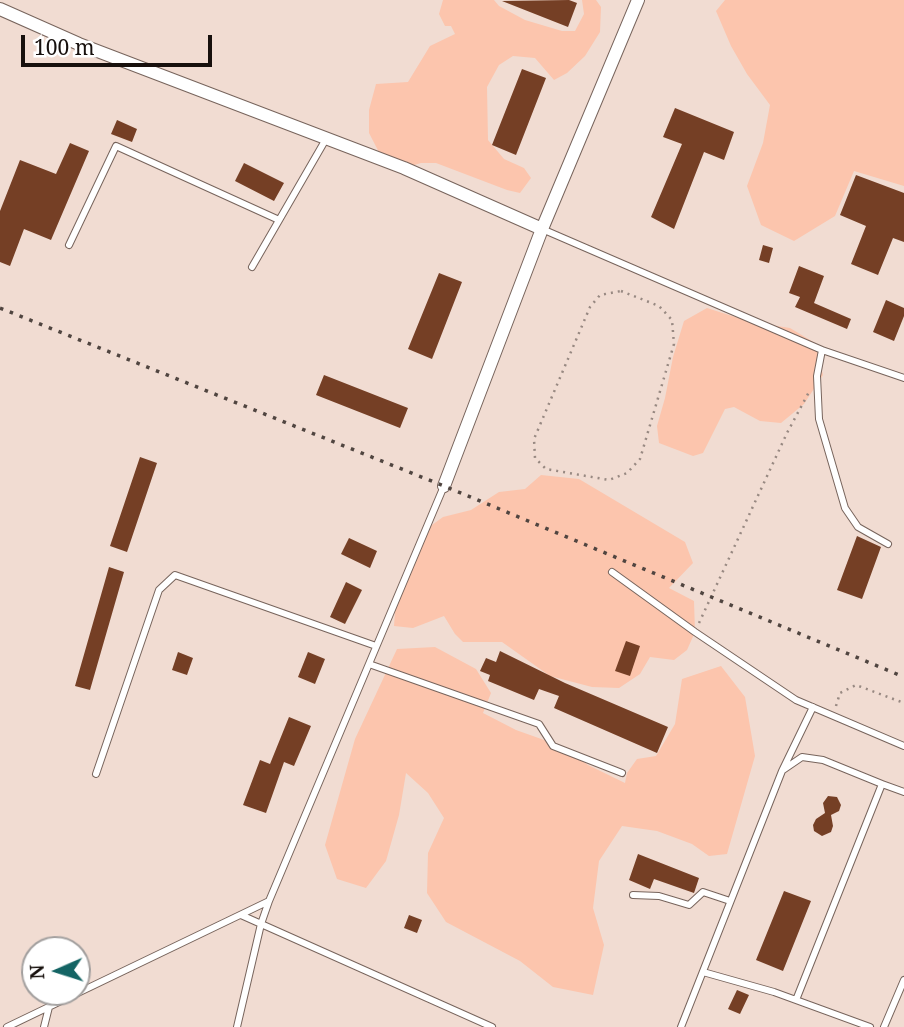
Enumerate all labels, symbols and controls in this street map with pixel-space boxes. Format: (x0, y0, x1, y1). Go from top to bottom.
scale bar (24, 21, 215, 65)
text: 100 m (34, 33, 95, 61)
north arrow (21, 936, 91, 1006)
text: N (24, 964, 50, 980)

